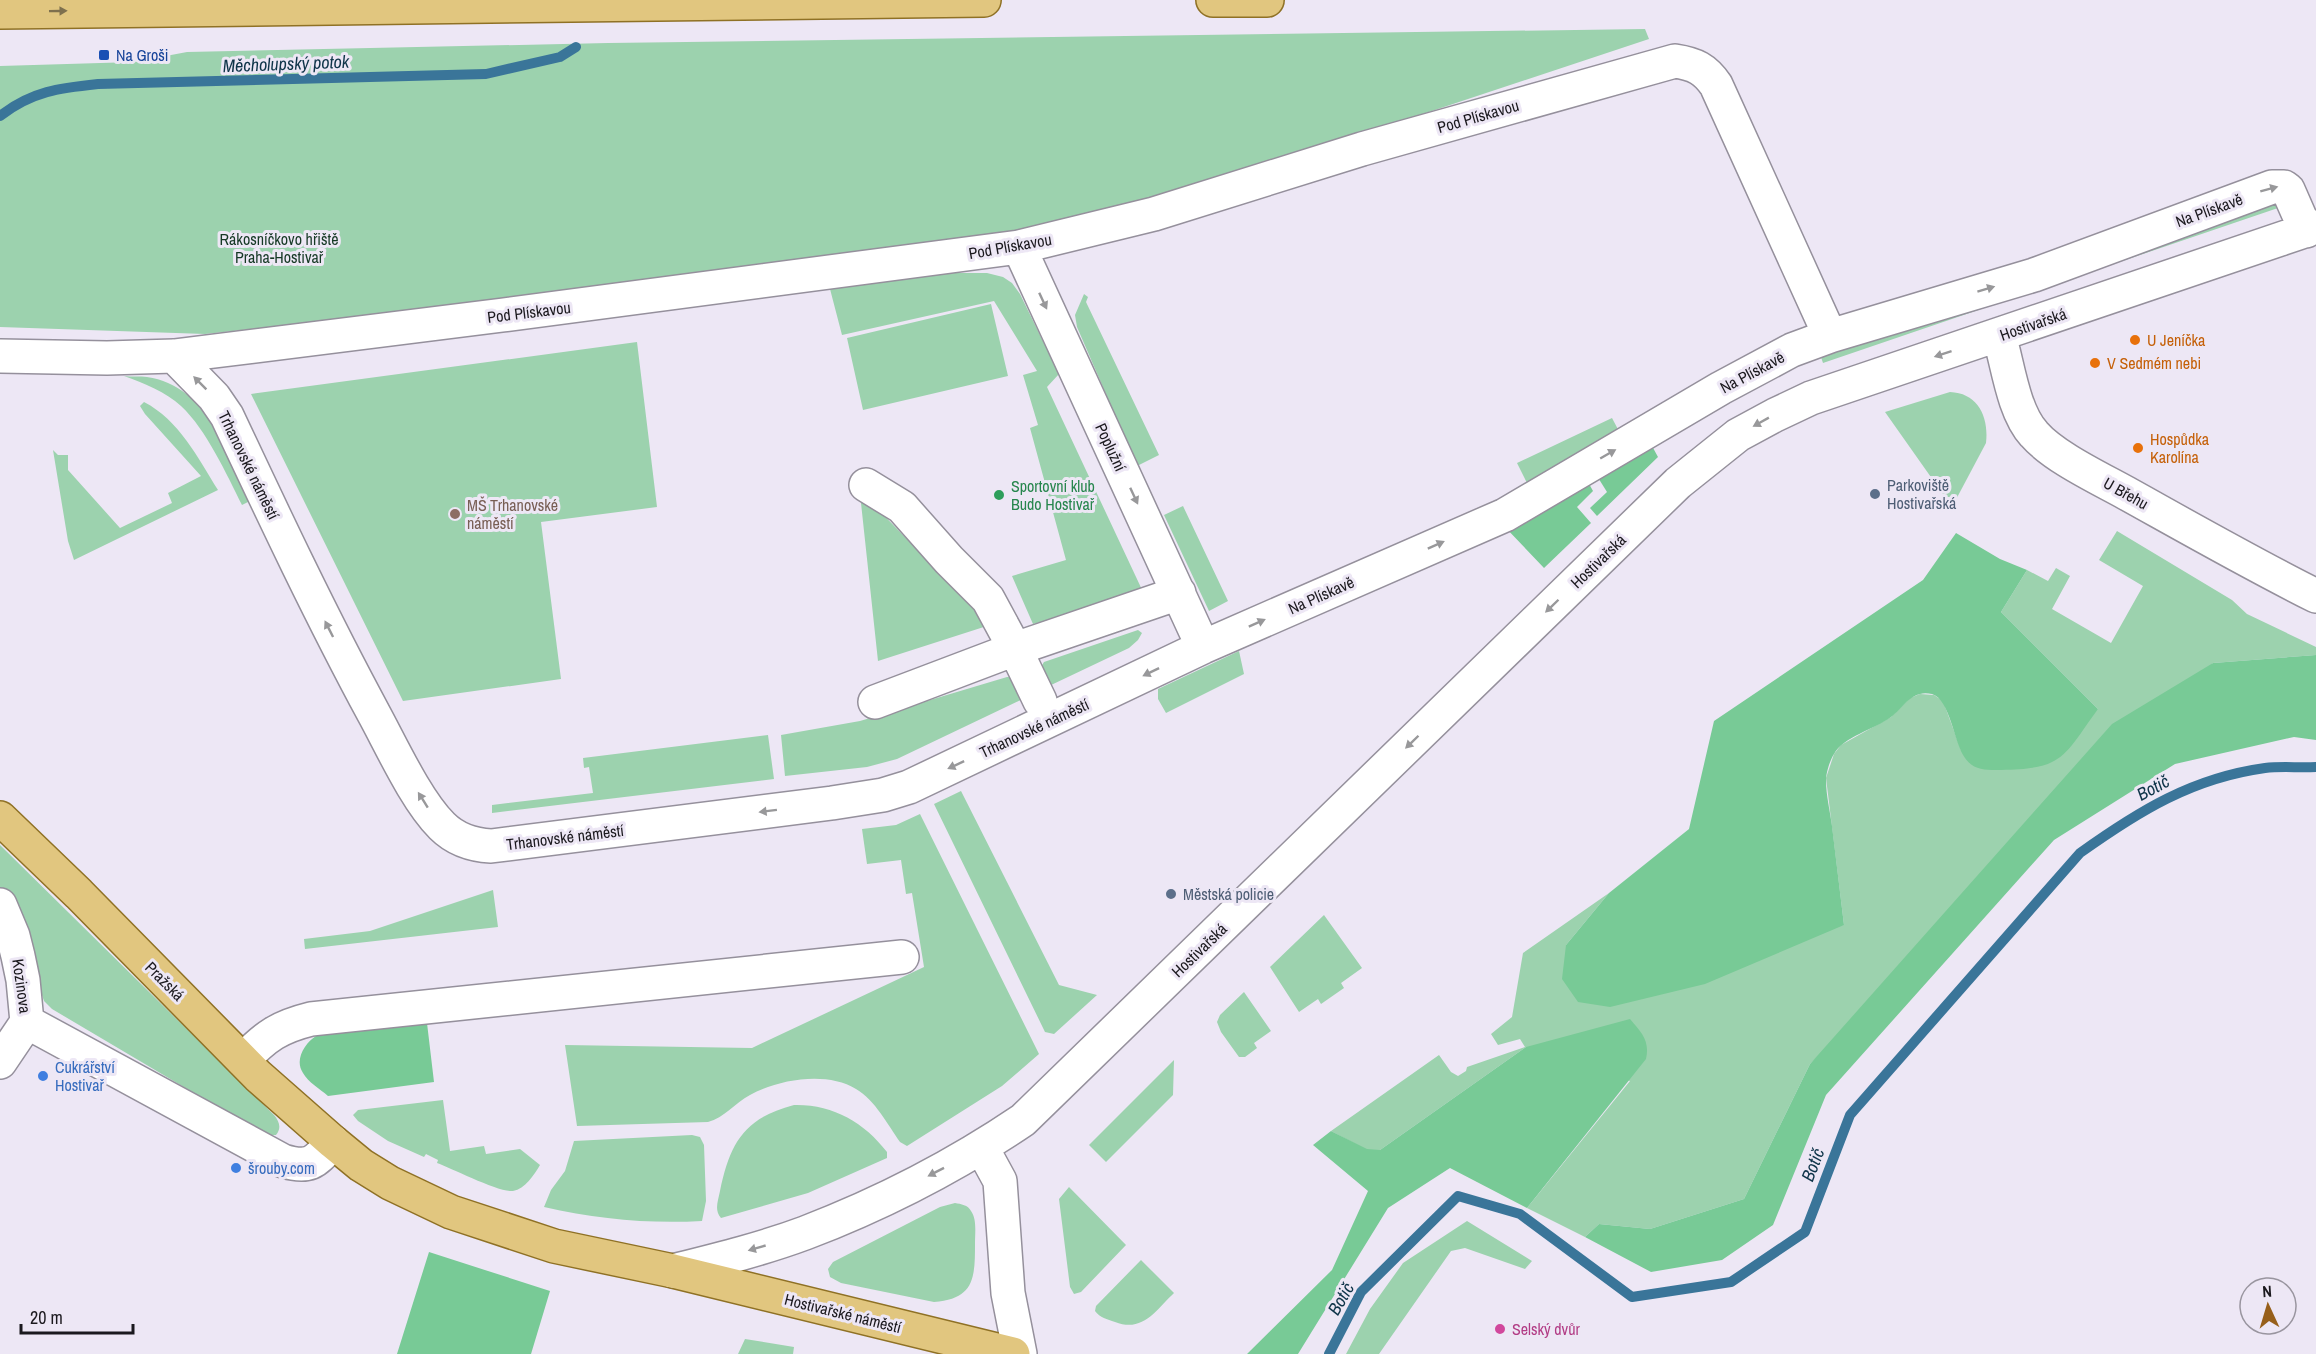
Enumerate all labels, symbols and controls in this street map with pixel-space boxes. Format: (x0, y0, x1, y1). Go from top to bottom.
one-way arrow (49, 6, 68, 16)
place label: Na Groši (116, 44, 169, 66)
marker: Na Groši (97, 48, 111, 62)
water label: Měcholupský potok (222, 49, 350, 78)
street label: Pod Plískavou (1435, 94, 1521, 138)
one-way arrow (2260, 184, 2278, 193)
street label: Na Plískavě (2172, 188, 2246, 232)
park label: Rákosníčkovo hřiště Praha-Hostivař (220, 228, 338, 268)
street label: Pod Plískavou (967, 228, 1053, 264)
one-way arrow (1977, 284, 1995, 293)
one-way arrow (1039, 292, 1048, 309)
street label: Pod Plískavou (486, 296, 572, 328)
street label: Hostivařská (1997, 302, 2070, 346)
place label: U Jeníčka (2147, 329, 2206, 351)
marker: U Jeníčka (2128, 333, 2142, 347)
street label: Na Plískavě (1716, 346, 1788, 398)
one-way arrow (1934, 349, 1952, 359)
place label: V Sedmém nebi (2107, 352, 2201, 374)
marker: V Sedmém nebi (2088, 356, 2102, 370)
one-way arrow (194, 376, 208, 390)
street label: Trhanovské náměstí (213, 407, 285, 523)
one-way arrow (1753, 417, 1769, 428)
street label: Poplužní (1090, 419, 1132, 475)
place label: Hospůdka Karolína (2150, 428, 2210, 468)
marker: Hospůdka Karolína (2131, 441, 2145, 455)
one-way arrow (1600, 449, 1617, 459)
street label: U Břehu (2100, 472, 2152, 514)
place label: Parkoviště Hostivařská (1887, 474, 1957, 514)
place label: Sportovní klub Budo Hostivař (1011, 475, 1095, 515)
marker: Parkoviště Hostivařská (1868, 487, 1882, 501)
marker: Sportovní klub Budo Hostivař (992, 488, 1006, 502)
one-way arrow (1130, 488, 1139, 505)
place label: MŠ Trhanovské náměstí (467, 494, 558, 534)
marker: MŠ Trhanovské náměstí (448, 507, 462, 521)
street label: Hostivařská (1565, 529, 1631, 593)
one-way arrow (1427, 540, 1445, 550)
street label: Na Plískavě (1285, 571, 1357, 619)
one-way arrow (1545, 599, 1560, 613)
one-way arrow (1248, 618, 1266, 628)
one-way arrow (324, 621, 333, 638)
one-way arrow (1142, 668, 1159, 677)
street label: Trhanovské náměstí (976, 693, 1093, 763)
one-way arrow (1405, 735, 1420, 749)
one-way arrow (947, 761, 964, 770)
water label: Botič (2132, 768, 2174, 806)
one-way arrow (417, 792, 428, 808)
one-way arrow (758, 806, 777, 816)
street label: Trhanovské náměstí (505, 819, 625, 855)
place label: Městská policie (1183, 883, 1274, 905)
marker: Městská policie (1164, 887, 1178, 901)
street label: Hostivařská (1166, 918, 1232, 982)
street label: Pražská (140, 956, 190, 1006)
street label: Kozinova (7, 957, 37, 1015)
place label: Cukrářství Hostivař (55, 1056, 115, 1096)
marker: Cukrářství Hostivař (36, 1069, 50, 1083)
water label: Botič (1795, 1144, 1830, 1185)
place label: šrouby.com (248, 1157, 315, 1179)
marker: šrouby.com (229, 1161, 243, 1175)
one-way arrow (928, 1167, 945, 1177)
one-way arrow (748, 1244, 766, 1253)
north arrow (2238, 1276, 2298, 1336)
water label: Botič (1321, 1277, 1360, 1320)
text: N (2261, 1280, 2272, 1302)
street label: Hostivařské náměstí (782, 1288, 904, 1338)
scale bar (21, 1297, 134, 1335)
text: 20 m (30, 1305, 63, 1330)
place label: Selský dvůr (1512, 1318, 1580, 1340)
marker: Selský dvůr (1493, 1322, 1507, 1336)

